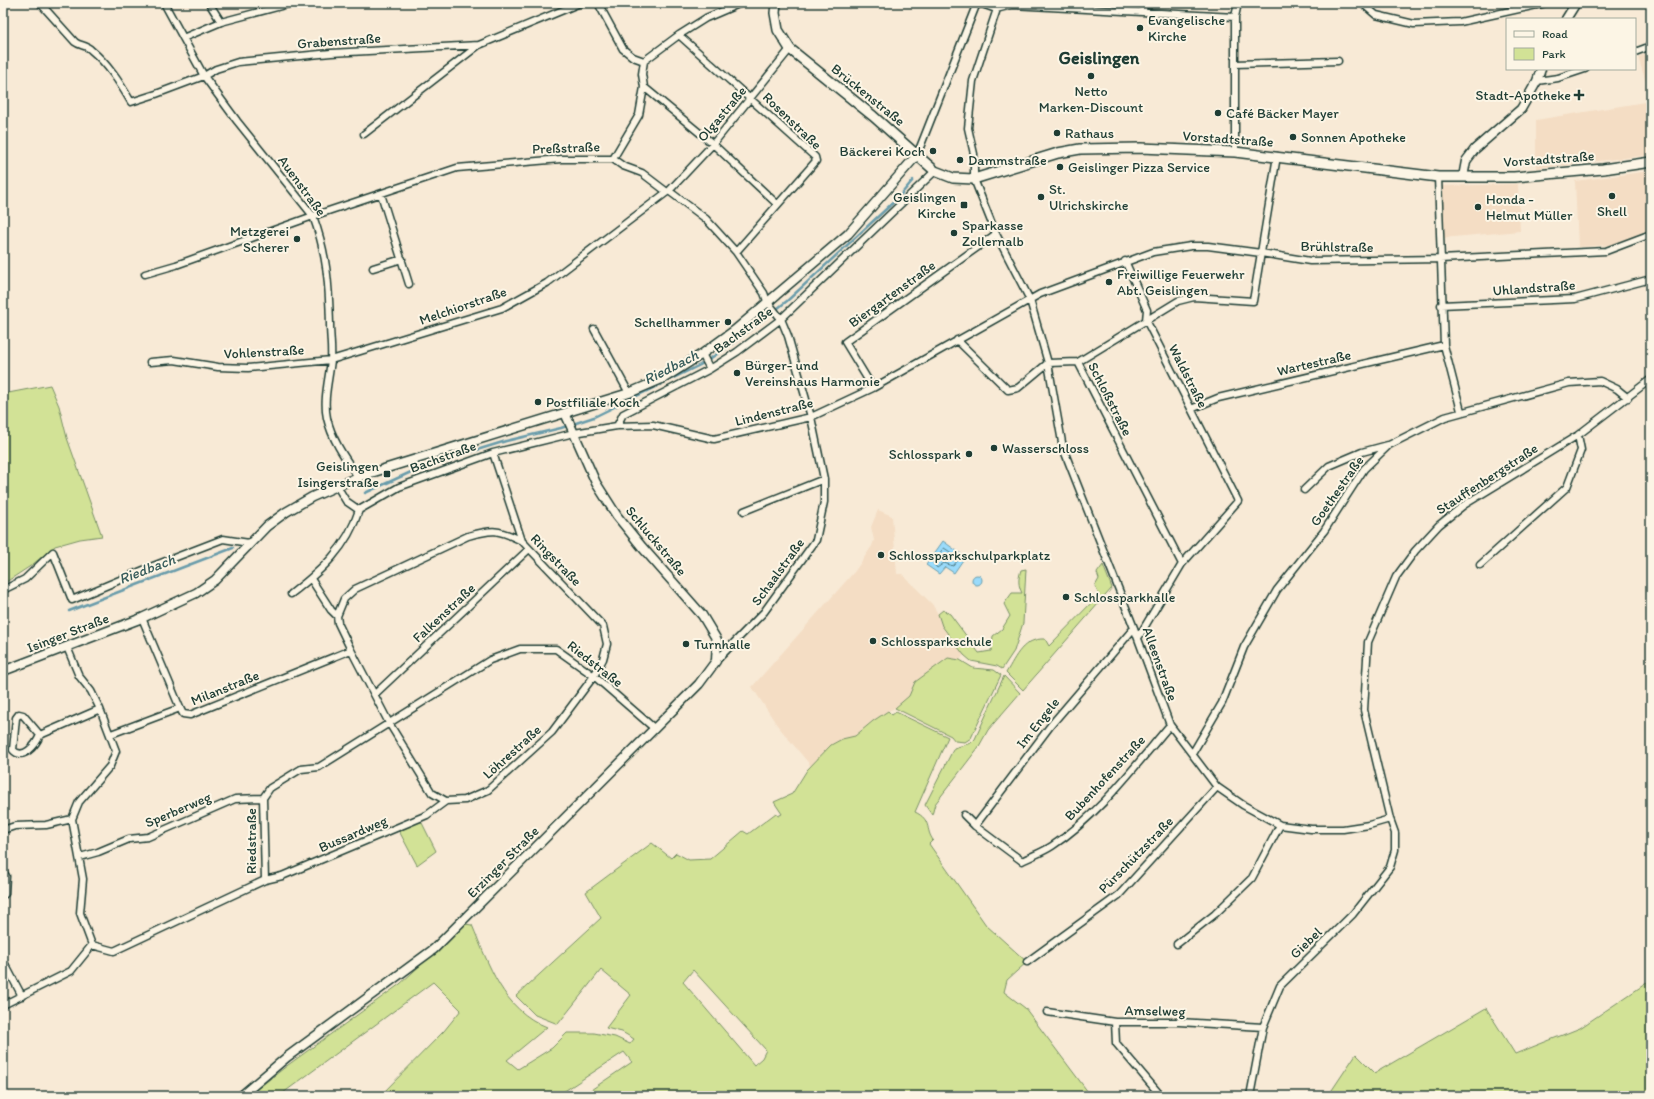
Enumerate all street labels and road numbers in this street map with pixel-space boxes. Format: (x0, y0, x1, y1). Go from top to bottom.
street label: Grabenstraße (297, 30, 382, 52)
street label: Brückenstraße (828, 60, 908, 130)
street label: Olgastraße (694, 82, 750, 145)
street label: Rosenstraße (759, 89, 825, 153)
street label: Vorstadtstraße (1182, 127, 1274, 151)
street label: Preßstraße (532, 138, 601, 158)
street label: Vorstadtstraße (1503, 147, 1595, 171)
street label: Auenstraße (274, 152, 330, 220)
street label: Brühlstraße (1300, 238, 1374, 256)
street label: Biergartenstraße (845, 257, 939, 331)
street label: Uhlandstraße (1492, 277, 1576, 299)
street label: Melchiorstraße (417, 283, 509, 329)
street label: Bachstraße (710, 303, 776, 357)
street label: Vohlenstraße (223, 341, 305, 363)
street label: Waldstraße (1165, 341, 1211, 411)
street label: Wartestraße (1275, 346, 1353, 380)
street label: Schloßstraße (1084, 359, 1136, 439)
street label: Lindenstraße (733, 394, 815, 430)
street label: Bachstraße (408, 437, 479, 477)
street label: Stauffenbergstraße (1433, 440, 1541, 518)
street label: Goethestraße (1307, 452, 1368, 529)
street label: Schluckstraße (622, 503, 690, 580)
street label: Ringstraße (527, 530, 585, 590)
street label: Schaalstraße (748, 535, 808, 609)
street label: Falkenstraße (409, 580, 479, 646)
street label: Isinger Straße (25, 610, 112, 656)
street label: Alleenstraße (1139, 625, 1181, 704)
street label: Riedstraße (564, 637, 626, 691)
street label: Milanstraße (188, 666, 262, 709)
street label: Im Engele (1013, 694, 1063, 752)
street label: Löhrestraße (479, 721, 545, 783)
street label: Bubenhofenstraße (1061, 731, 1149, 824)
street label: Sperberweg (142, 788, 214, 832)
street label: Riedstraße (243, 808, 260, 874)
street label: Bussardweg (316, 812, 391, 856)
street label: Pürschützstraße (1095, 813, 1177, 897)
street label: Erzinger Straße (464, 822, 543, 901)
street label: Giebel (1286, 924, 1326, 962)
street label: Amselweg (1124, 1002, 1186, 1020)

